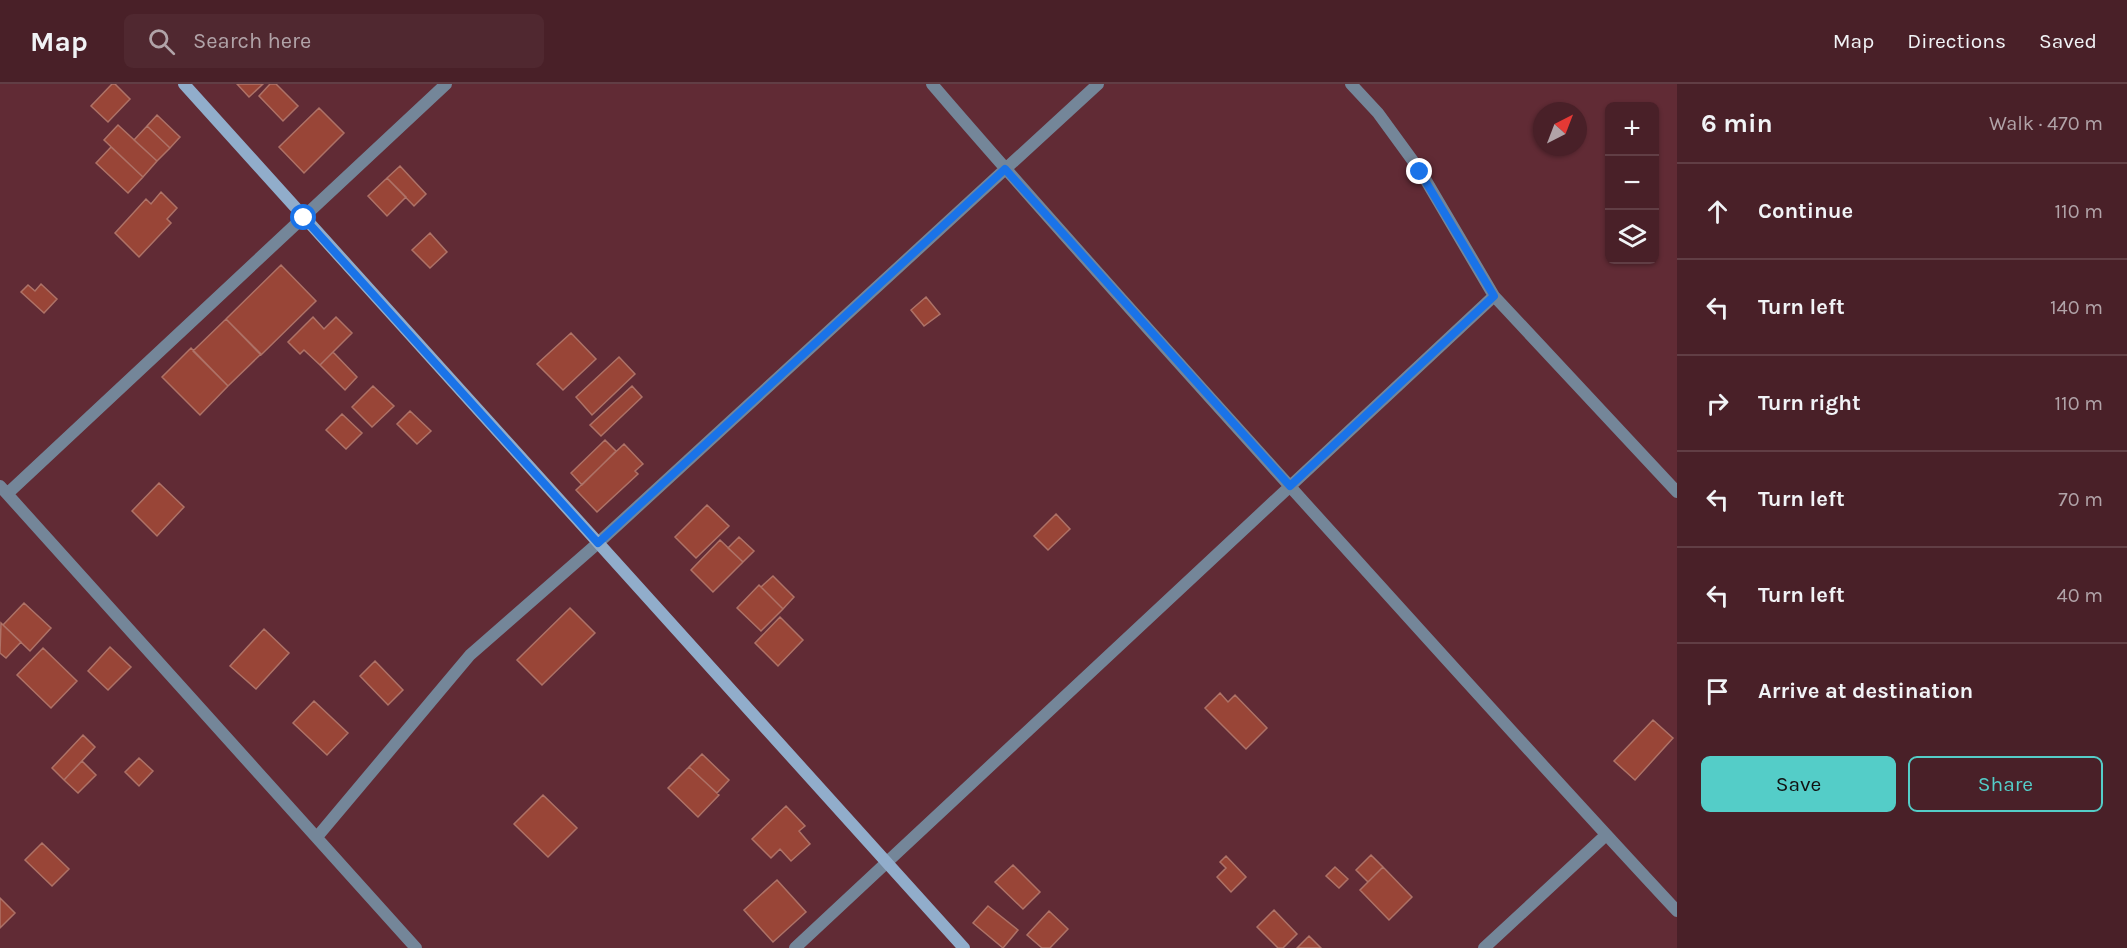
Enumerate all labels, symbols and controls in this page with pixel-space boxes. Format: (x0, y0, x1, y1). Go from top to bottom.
search box (124, 14, 544, 68)
text: Map (30, 25, 88, 58)
icon: search (145, 25, 178, 58)
text: Search here (193, 28, 311, 54)
text: Map (1833, 29, 1874, 53)
text: Directions (1907, 29, 2006, 53)
text: Saved (2039, 29, 2097, 53)
north arrow (1533, 102, 1587, 156)
map controls (1605, 102, 1659, 264)
button: + (1605, 102, 1659, 156)
text: 6 min (1701, 108, 1773, 139)
text: Walk · 470 m (1989, 112, 2103, 135)
button: − (1605, 156, 1659, 210)
route end (1406, 158, 1432, 184)
icon: ahead (1701, 195, 1734, 228)
text: Continue (1758, 198, 1853, 224)
text: 110 m (2054, 200, 2103, 223)
route start (290, 204, 316, 230)
button: layers (1605, 210, 1659, 264)
icon: left (1701, 291, 1734, 324)
text: Turn left (1758, 294, 1845, 320)
text: 140 m (2050, 296, 2103, 319)
icon: right (1701, 387, 1734, 420)
text: Turn right (1758, 390, 1861, 416)
text: 110 m (2054, 392, 2103, 415)
icon: left (1701, 483, 1734, 516)
text: Turn left (1758, 486, 1845, 512)
text: 70 m (2058, 488, 2103, 511)
icon: left (1701, 579, 1734, 612)
text: Turn left (1758, 582, 1845, 608)
text: 40 m (2057, 584, 2103, 607)
icon: arrive (1701, 675, 1734, 708)
text: Arrive at destination (1758, 678, 1973, 704)
button: Save (1701, 756, 1896, 812)
button: Share (1908, 756, 2103, 812)

